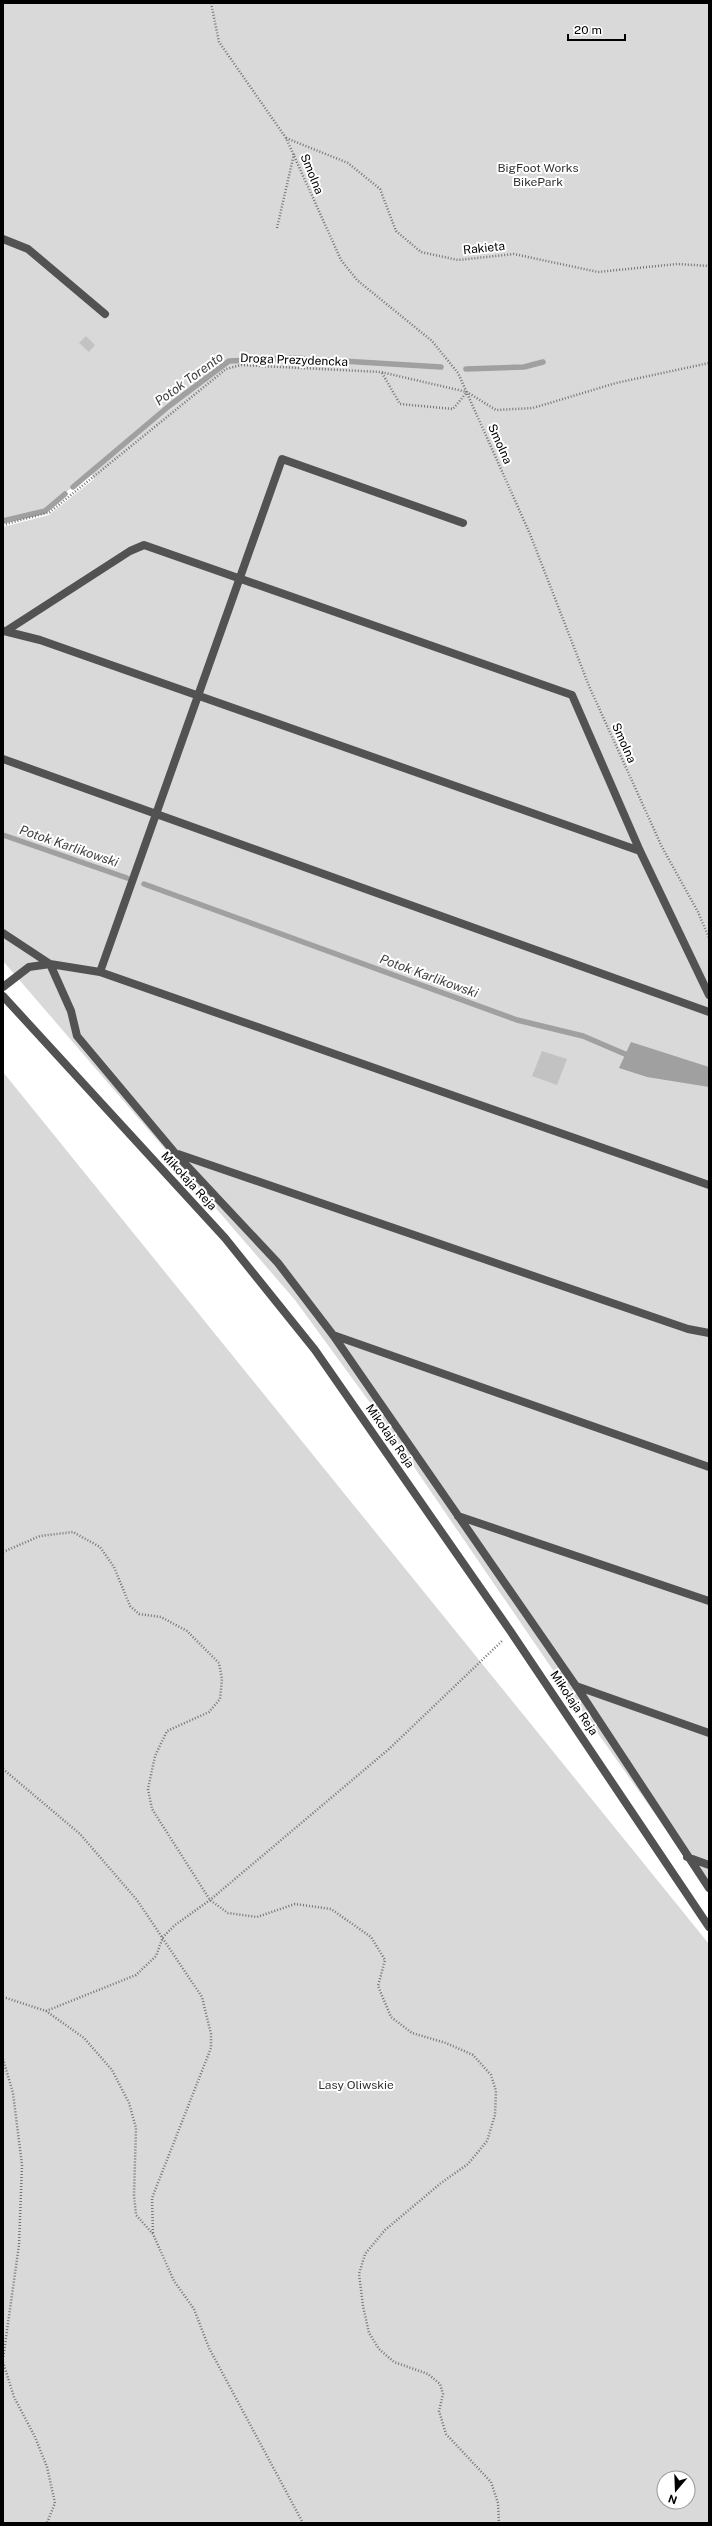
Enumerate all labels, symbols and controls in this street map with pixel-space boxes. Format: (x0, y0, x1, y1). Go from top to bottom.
scale bar (568, 16, 625, 42)
text: 20 m (574, 23, 602, 37)
street label: Smolna (298, 152, 326, 196)
park label: BigFoot Works BikePark (497, 161, 579, 189)
street label: Rakieta (462, 239, 506, 257)
water label: Potok Torento (152, 349, 226, 409)
street label: Droga Prezydencka (240, 351, 348, 369)
street label: Smolna (485, 422, 515, 466)
street label: Smolna (609, 721, 639, 765)
water label: Potok Karlikowski (18, 822, 121, 870)
water label: Potok Karlikowski (378, 951, 481, 1001)
street label: Mikołaja Reja (158, 1149, 220, 1213)
street label: Mikołaja Reja (363, 1401, 417, 1471)
street label: Mikołaja Reja (547, 1668, 601, 1738)
park label: Lasy Oliwskie (318, 2078, 394, 2092)
north arrow (656, 2470, 696, 2510)
text: N (667, 2492, 679, 2507)

